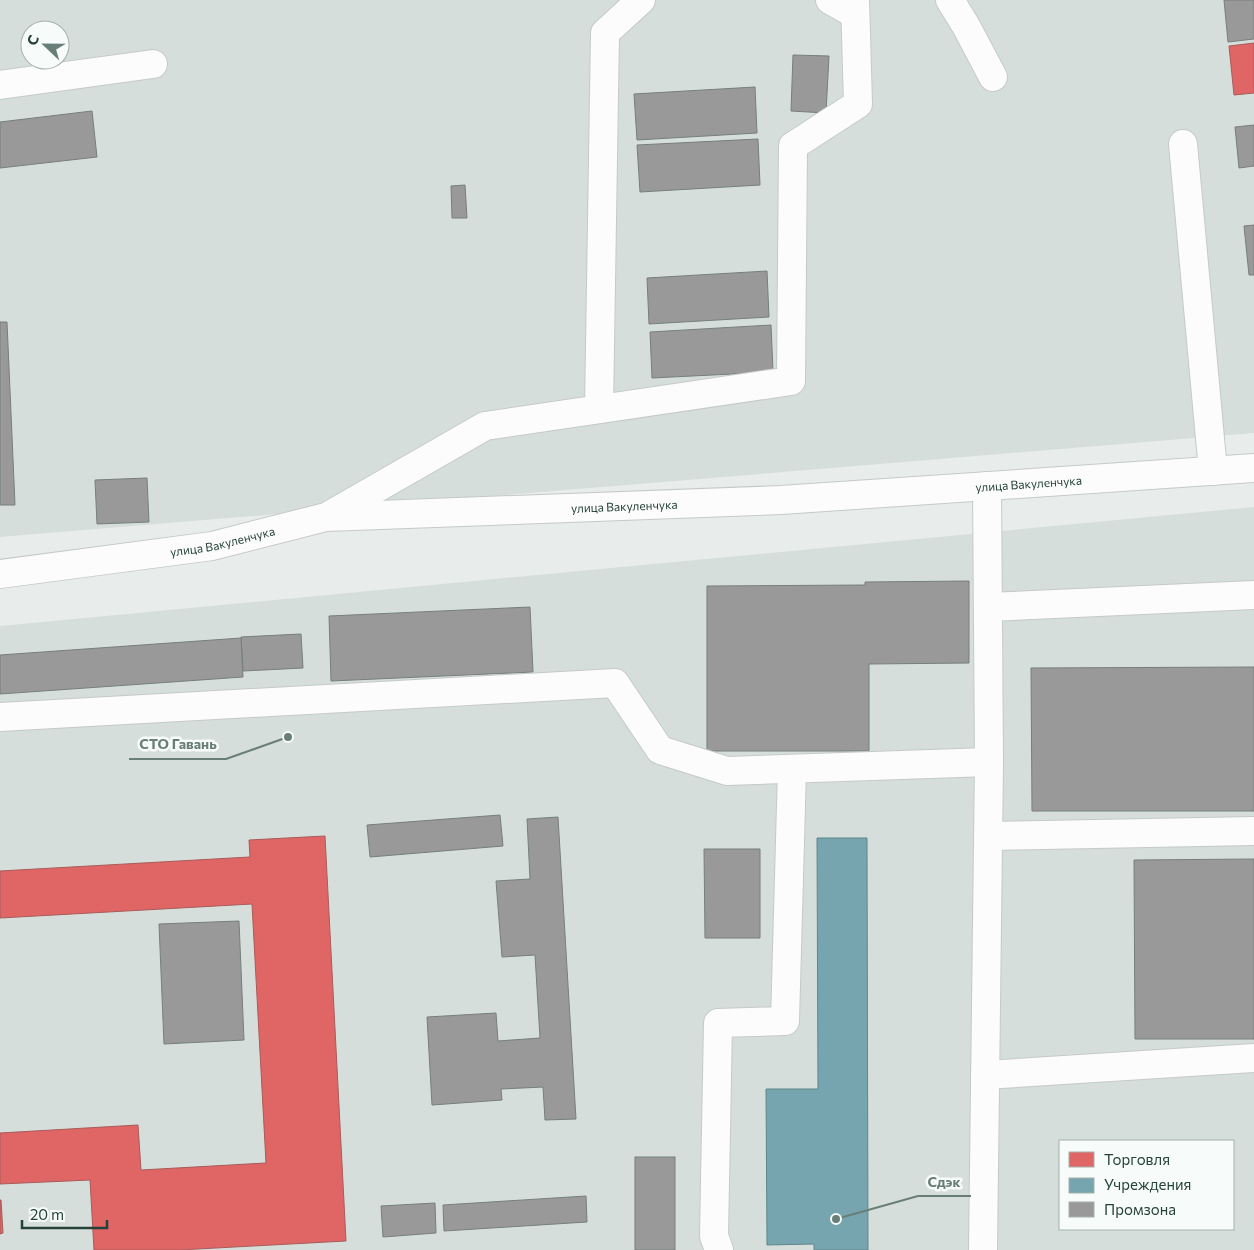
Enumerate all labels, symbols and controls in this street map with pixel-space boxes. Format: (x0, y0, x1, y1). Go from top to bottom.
north arrow (20, 20, 70, 70)
text: С (23, 32, 42, 48)
street label: улица Вакуленчука (975, 473, 1082, 494)
street label: улица Вакуленчука (571, 497, 678, 515)
street label: улица Вакуленчука (169, 523, 276, 558)
callout: СТО Гавань (129, 730, 226, 759)
text: СТО Гавань (139, 735, 217, 752)
legend (1059, 1140, 1234, 1230)
text: Торговля (1104, 1150, 1170, 1168)
callout: Сдэк (918, 1167, 971, 1196)
text: Сдэк (927, 1173, 961, 1190)
text: Учреждения (1104, 1175, 1191, 1193)
scale bar (22, 1198, 108, 1230)
text: Промзона (1104, 1200, 1176, 1218)
text: 20 m (30, 1205, 64, 1223)

